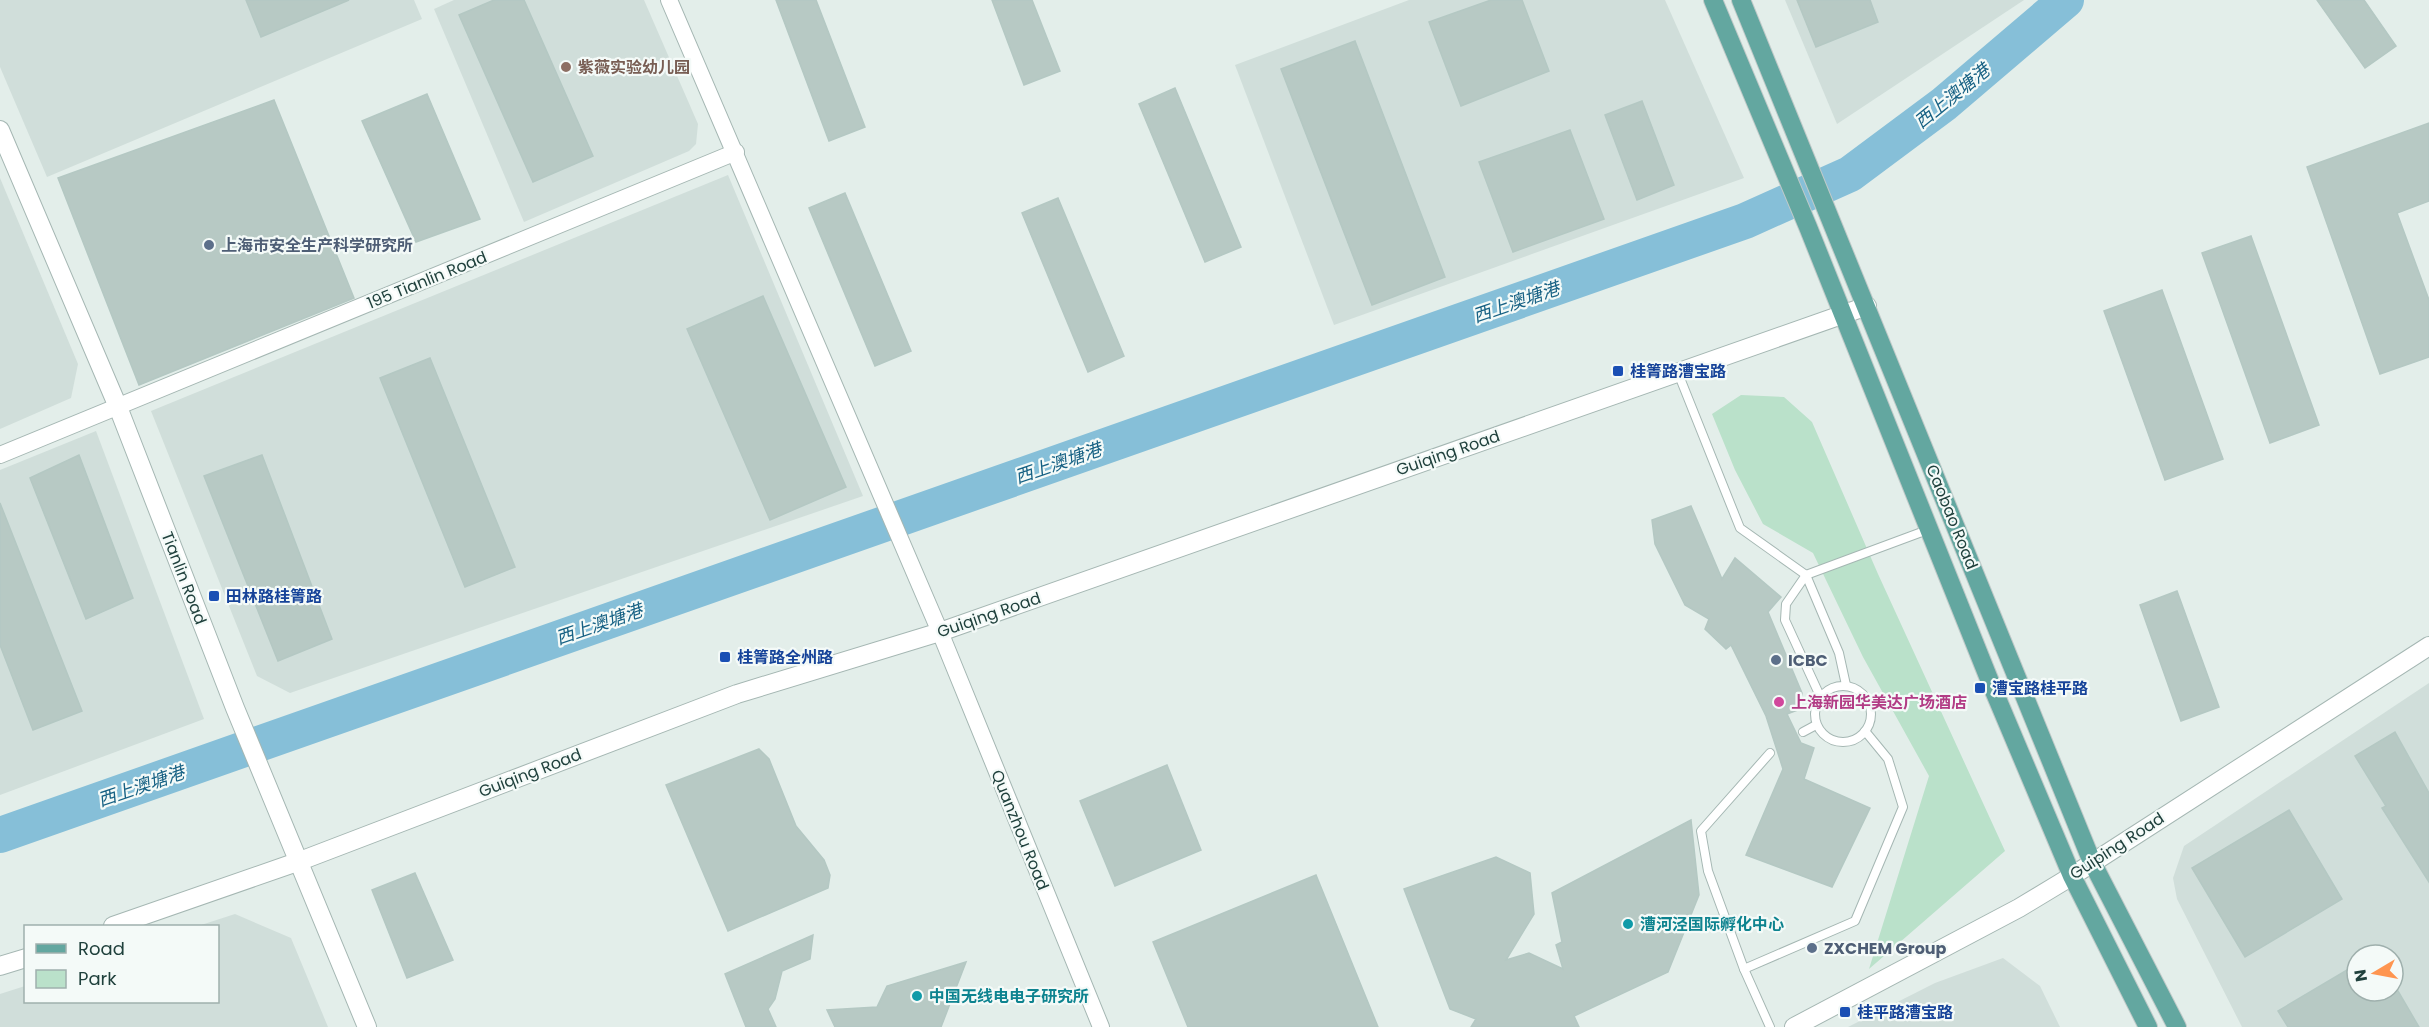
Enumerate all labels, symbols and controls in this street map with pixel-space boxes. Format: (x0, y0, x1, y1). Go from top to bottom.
place label: 紫薇实验幼儿园 (578, 56, 690, 79)
water label: 西上澳塘港 (1909, 56, 1997, 134)
marker: 紫薇实验幼儿园 (559, 60, 573, 74)
place label: 上海市安全生产科学研究所 (221, 234, 413, 257)
marker: 上海市安全生产科学研究所 (202, 238, 216, 252)
street label: 195 Tianlin Road (364, 246, 490, 314)
water label: 西上澳塘港 (1469, 275, 1565, 328)
place label: 桂箐路漕宝路 (1630, 360, 1726, 383)
marker: 桂箐路漕宝路 (1611, 364, 1625, 378)
street label: Guiqing Road (1393, 424, 1503, 482)
water label: 西上澳塘港 (1011, 436, 1107, 489)
street label: Caobao Road (1921, 461, 1983, 573)
street label: Tianlin Road (156, 528, 212, 628)
place label: 田林路桂箐路 (226, 585, 322, 608)
street label: Guiqing Road (934, 586, 1044, 644)
marker: 田林路桂箐路 (207, 589, 221, 603)
water label: 西上澳塘港 (552, 597, 648, 650)
place label: 桂箐路全州路 (737, 646, 833, 669)
place label: ICBC (1788, 649, 1828, 672)
marker: 桂箐路全州路 (718, 650, 732, 664)
marker: ICBC (1769, 653, 1783, 667)
place label: 漕宝路桂平路 (1992, 677, 2088, 700)
marker: 漕宝路桂平路 (1973, 681, 1987, 695)
place label: 上海新园华美达广场酒店 (1791, 691, 1967, 714)
marker: 上海新园华美达广场酒店 (1772, 695, 1786, 709)
street label: Guiqing Road (475, 743, 585, 803)
water label: 西上澳塘港 (94, 759, 190, 812)
street label: Quanzhou Road (985, 766, 1055, 894)
street label: Guiping Road (2065, 807, 2169, 885)
place label: 漕河泾国际孵化中心 (1640, 913, 1784, 936)
marker: 漕河泾国际孵化中心 (1621, 917, 1635, 931)
legend (24, 925, 219, 1003)
text: Road (78, 936, 125, 961)
place label: ZXCHEM Group (1824, 937, 1947, 960)
marker: ZXCHEM Group (1805, 941, 1819, 955)
north arrow (2345, 943, 2405, 1003)
text: Park (78, 966, 117, 991)
text: N (2348, 968, 2373, 983)
place label: 中国无线电电子研究所 (929, 985, 1089, 1008)
marker: 中国无线电电子研究所 (910, 989, 924, 1003)
place label: 桂平路漕宝路 (1857, 1001, 1953, 1024)
marker: 桂平路漕宝路 (1838, 1005, 1852, 1019)

